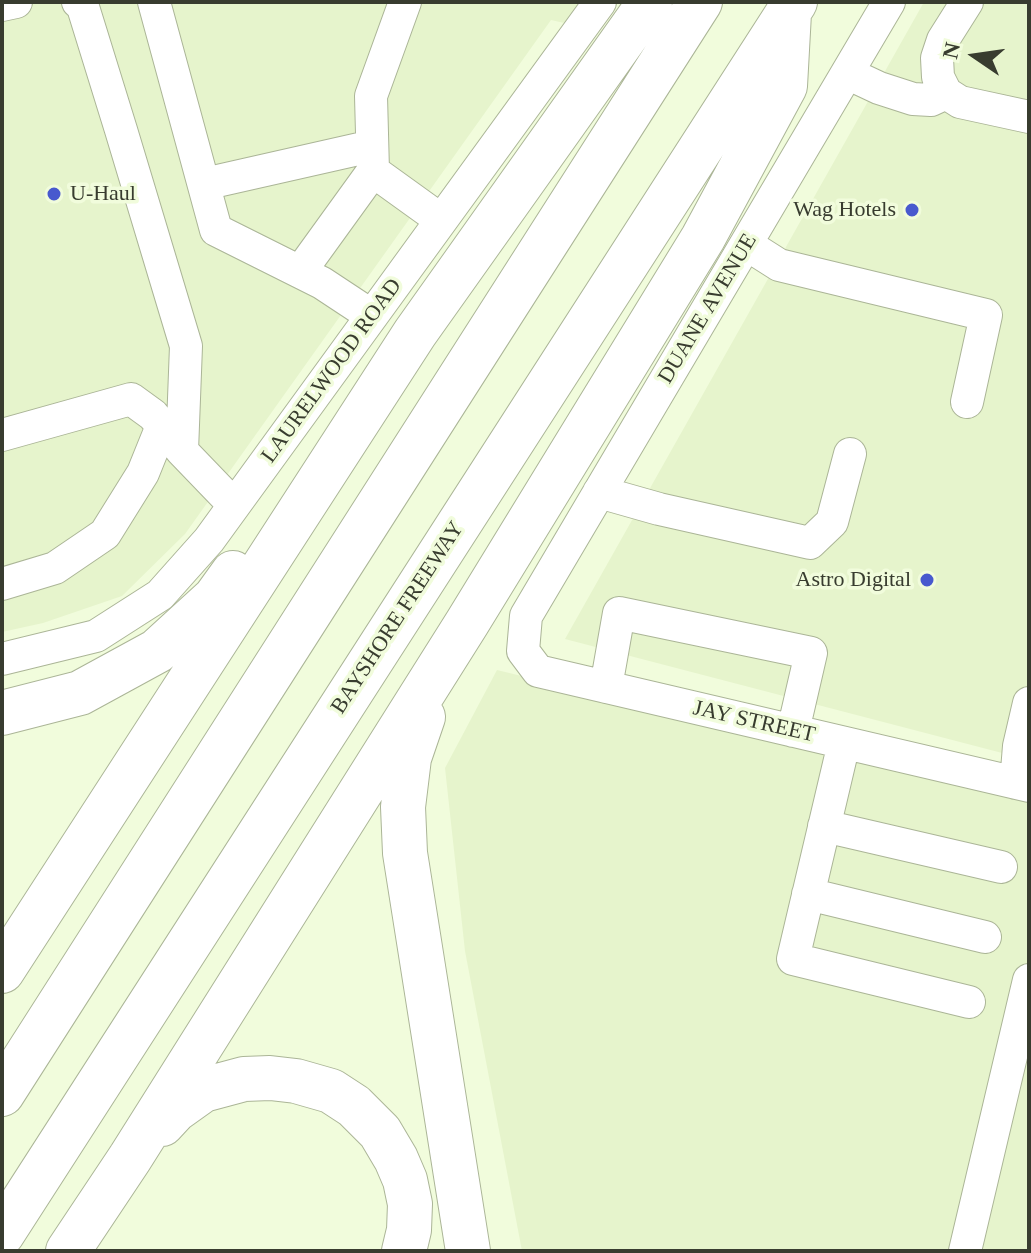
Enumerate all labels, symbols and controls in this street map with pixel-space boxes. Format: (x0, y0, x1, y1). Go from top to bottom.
north arrow (935, 16, 1015, 96)
text: N (937, 40, 965, 61)
place label: U-Haul (70, 181, 136, 207)
marker: U-Haul (45, 185, 63, 203)
place label: Wag Hotels (793, 197, 896, 223)
marker: Wag Hotels (903, 201, 921, 219)
street label: DUANE AVENUE (653, 229, 763, 389)
street label: LAURELWOOD ROAD (256, 274, 408, 468)
street label: BAYSHORE FREEWAY (326, 517, 470, 719)
place label: Astro Digital (796, 567, 911, 593)
marker: Astro Digital (918, 571, 936, 589)
street label: JAY STREET (690, 695, 818, 749)

